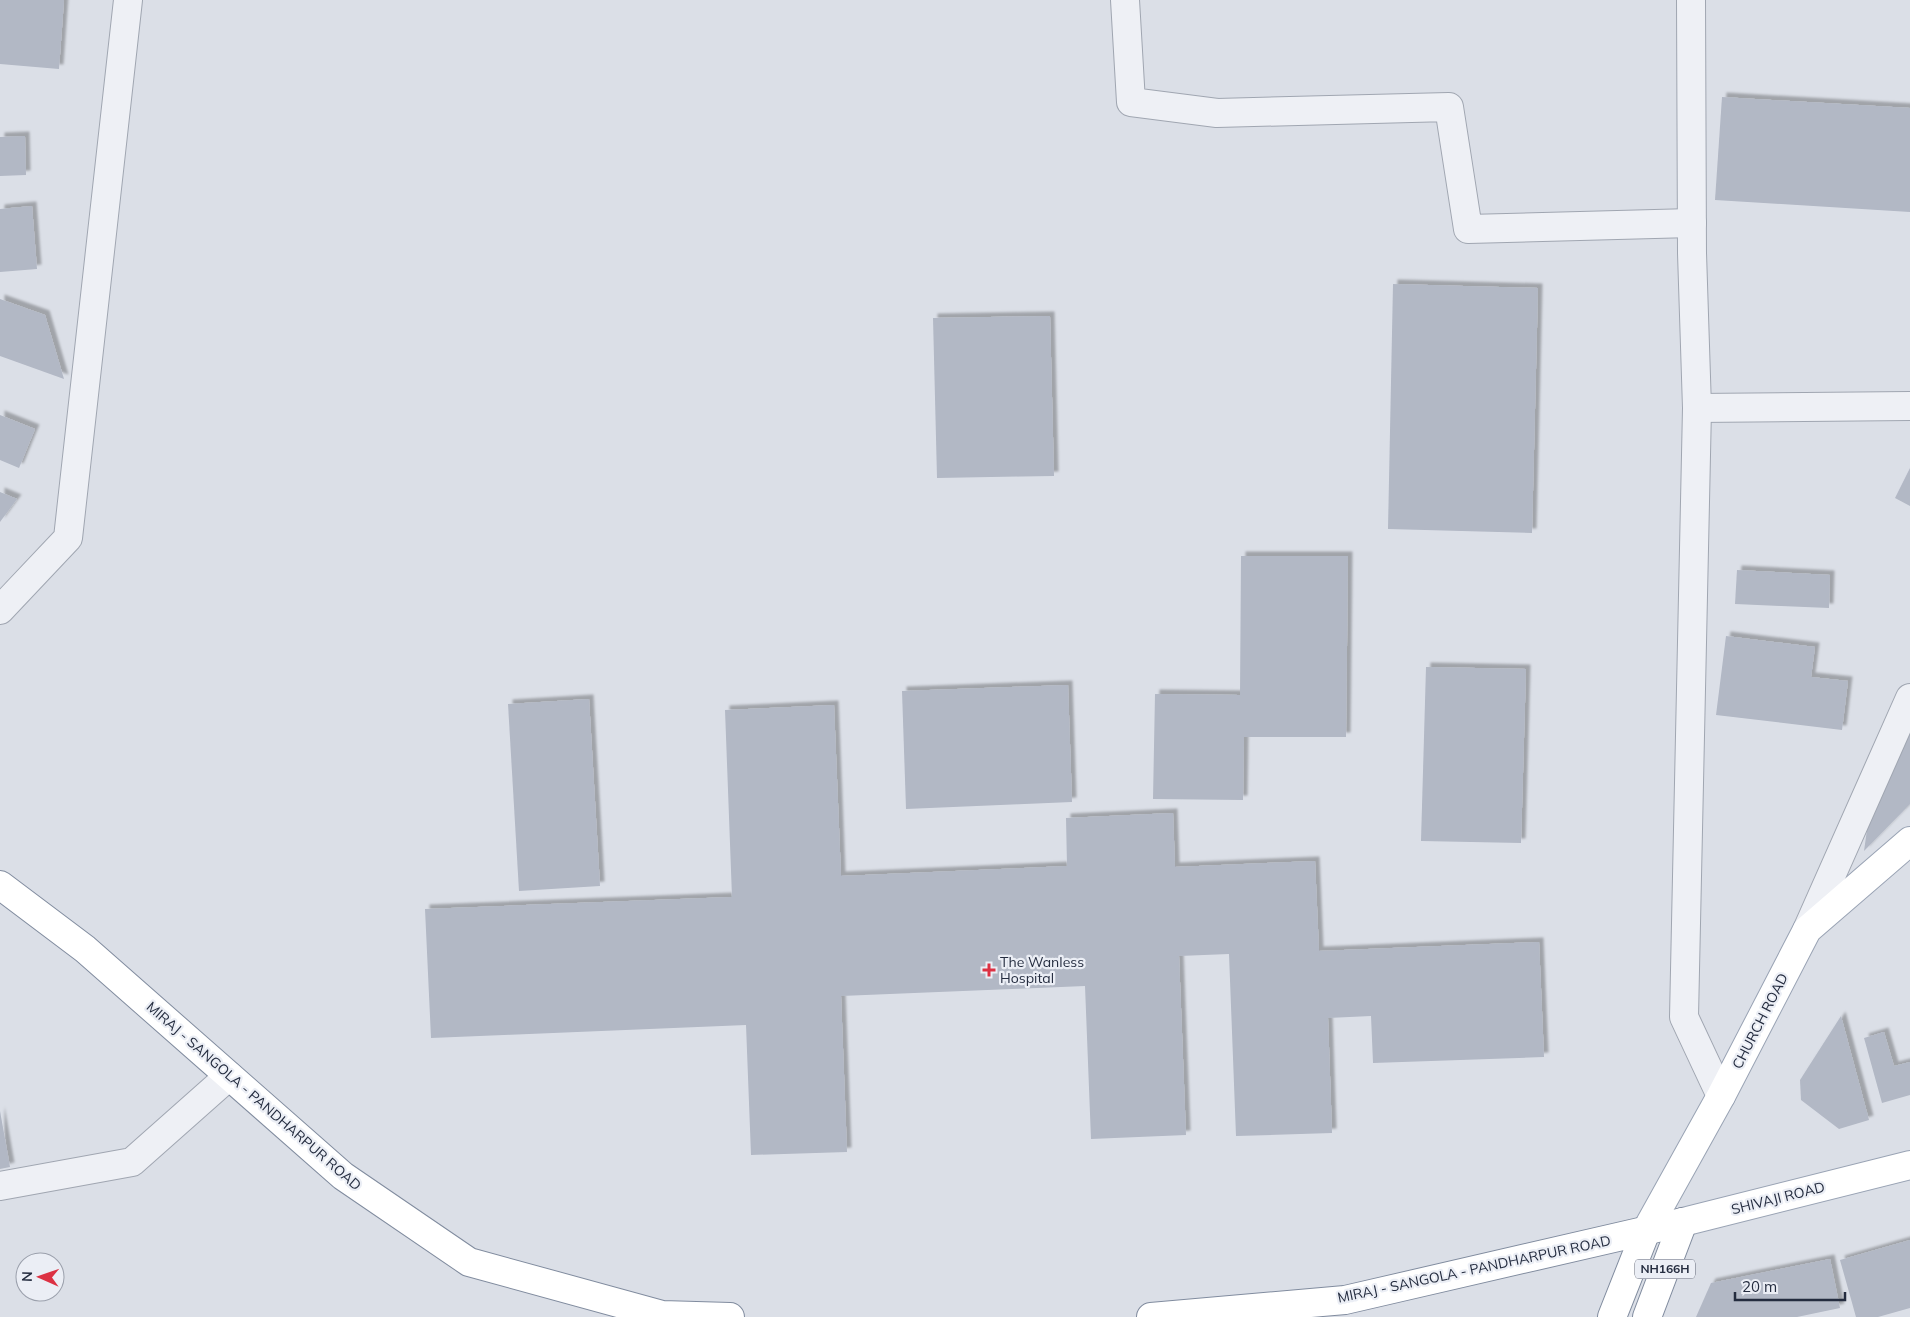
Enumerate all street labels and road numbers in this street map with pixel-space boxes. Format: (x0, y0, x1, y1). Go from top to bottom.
street label: CHURCH ROAD (1728, 970, 1792, 1072)
street label: MIRAJ - SANGOLA - PANDHARPUR ROAD (143, 998, 365, 1194)
street label: SHIVAJI ROAD (1729, 1178, 1827, 1218)
street label: MIRAJ - SANGOLA - PANDHARPUR ROAD (1336, 1231, 1612, 1307)
road number: NH166H (1635, 1260, 1695, 1278)

